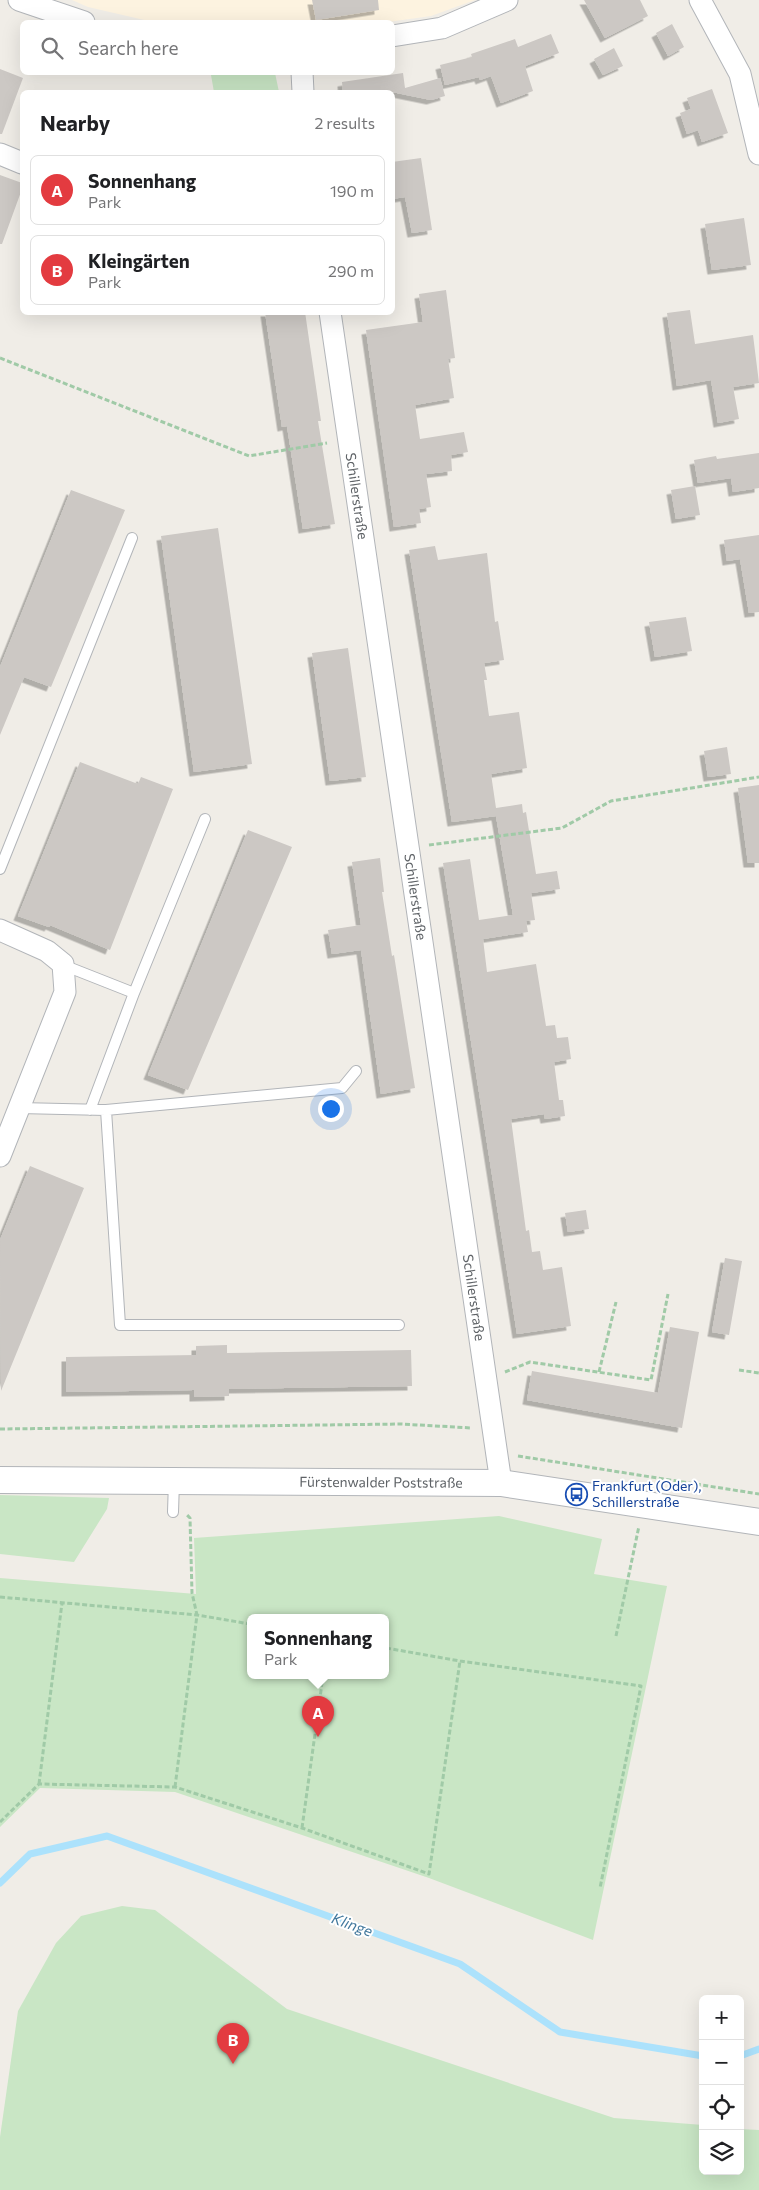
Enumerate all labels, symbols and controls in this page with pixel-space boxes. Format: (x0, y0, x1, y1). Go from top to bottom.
search box (20, 20, 395, 75)
icon: search (38, 34, 66, 62)
text: Search here (78, 36, 178, 59)
text: Nearby (40, 110, 110, 135)
text: 2 results (314, 113, 375, 132)
text: Sonnenhang (88, 169, 196, 192)
text: A (51, 181, 63, 200)
text: 190 m (330, 181, 374, 200)
text: Park (88, 192, 121, 211)
text: Kleingärten (88, 249, 190, 272)
text: B (52, 261, 62, 280)
text: 290 m (328, 261, 374, 280)
text: Park (88, 272, 121, 291)
street label: Schillerstraße (343, 451, 372, 540)
street label: Schillerstraße (401, 852, 431, 941)
your location (318, 1096, 344, 1122)
street label: Schillerstraße (460, 1253, 489, 1342)
street label: Fürstenwalder Poststraße (299, 1473, 463, 1491)
place label: Frankfurt (Oder), Schillerstraße (592, 1477, 702, 1510)
bus stop icon: Frankfurt (Oder), Schillerstraße (564, 1482, 588, 1506)
popup (247, 1614, 389, 1679)
text: Sonnenhang (264, 1626, 372, 1649)
text: Park (264, 1649, 297, 1668)
pin: A (302, 1696, 334, 1737)
water label: Klinge (329, 1908, 375, 1940)
map controls (699, 1995, 744, 2175)
button: + (699, 1995, 744, 2040)
pin: B (217, 2023, 249, 2064)
button: − (699, 2040, 744, 2085)
button: locate (699, 2085, 744, 2130)
button: layers (699, 2130, 744, 2175)

